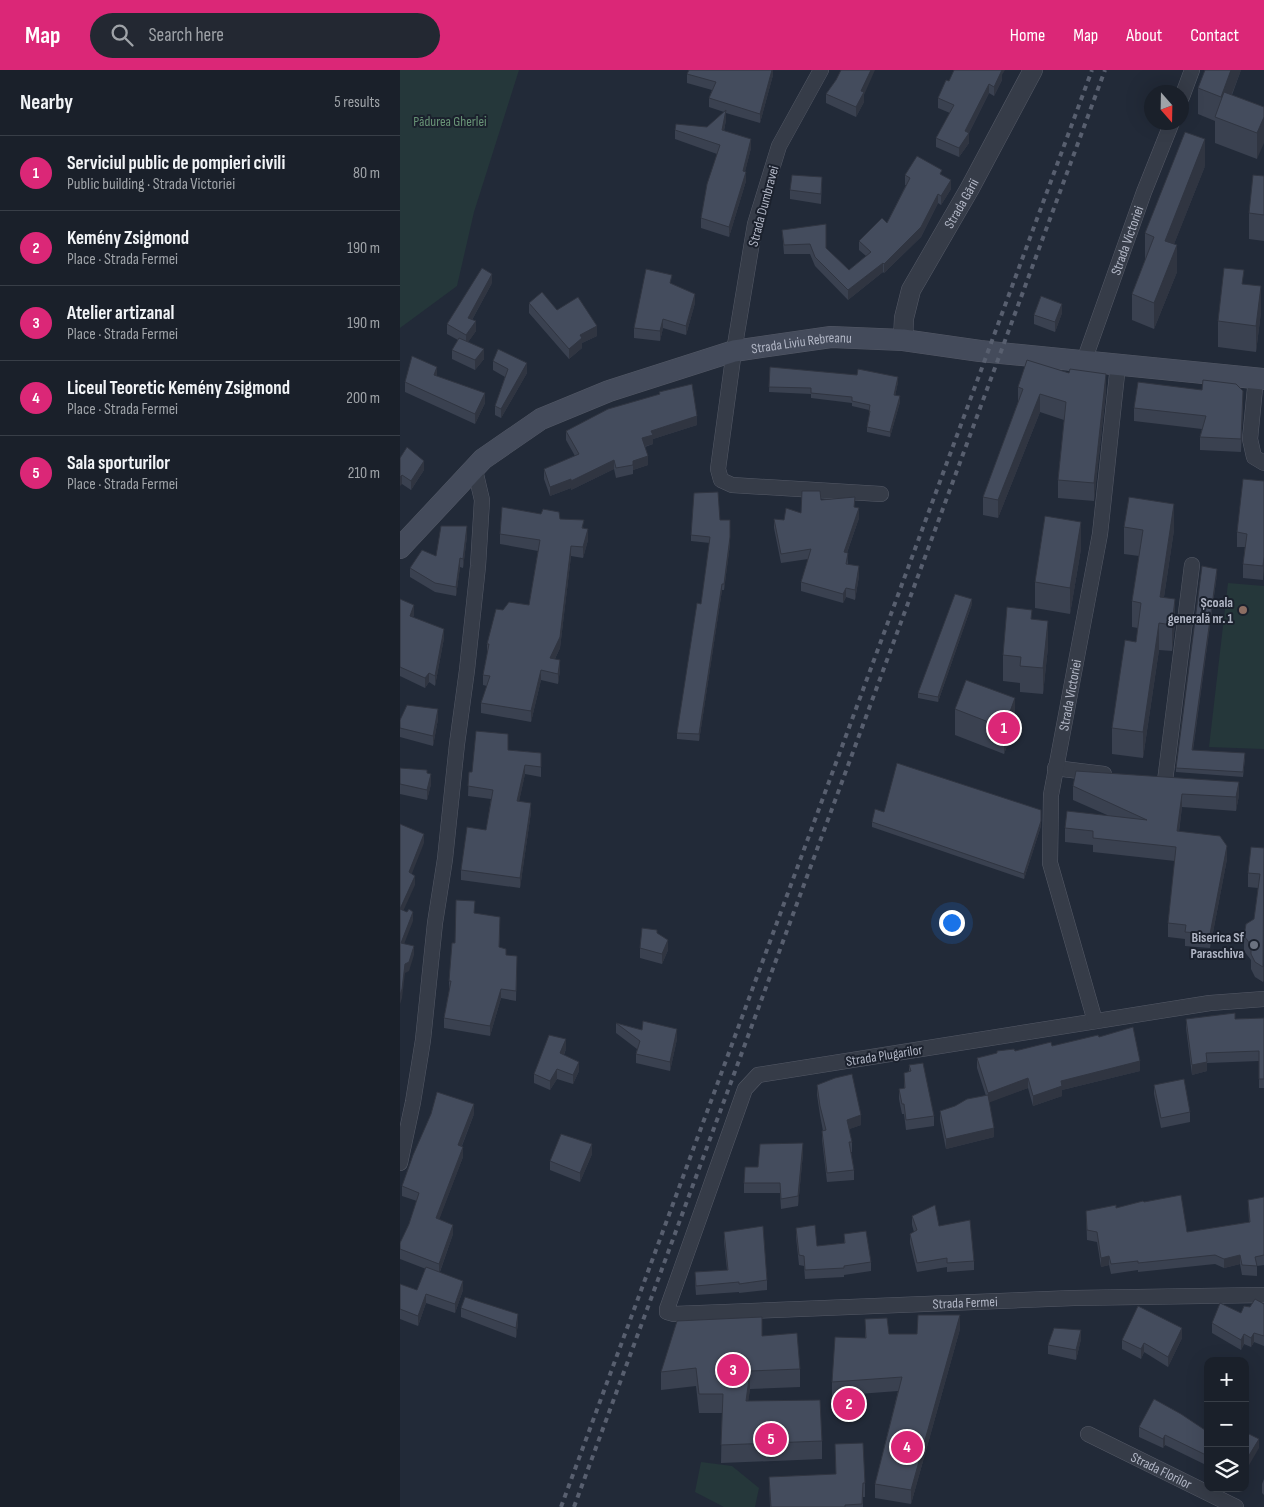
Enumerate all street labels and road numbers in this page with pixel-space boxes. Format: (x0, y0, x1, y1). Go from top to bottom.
street label: Strada Dumbravei (745, 164, 782, 248)
street label: Strada Gării (941, 176, 982, 231)
street label: Strada Victoriei (1107, 204, 1147, 277)
street label: Strada Liviu Rebreanu (750, 329, 852, 357)
street label: Strada Victoriei (1055, 658, 1085, 732)
street label: Strada Plugarilor (845, 1041, 923, 1070)
street label: Strada Fermei (932, 1293, 998, 1313)
street label: Strada Florilor (1128, 1449, 1195, 1493)

